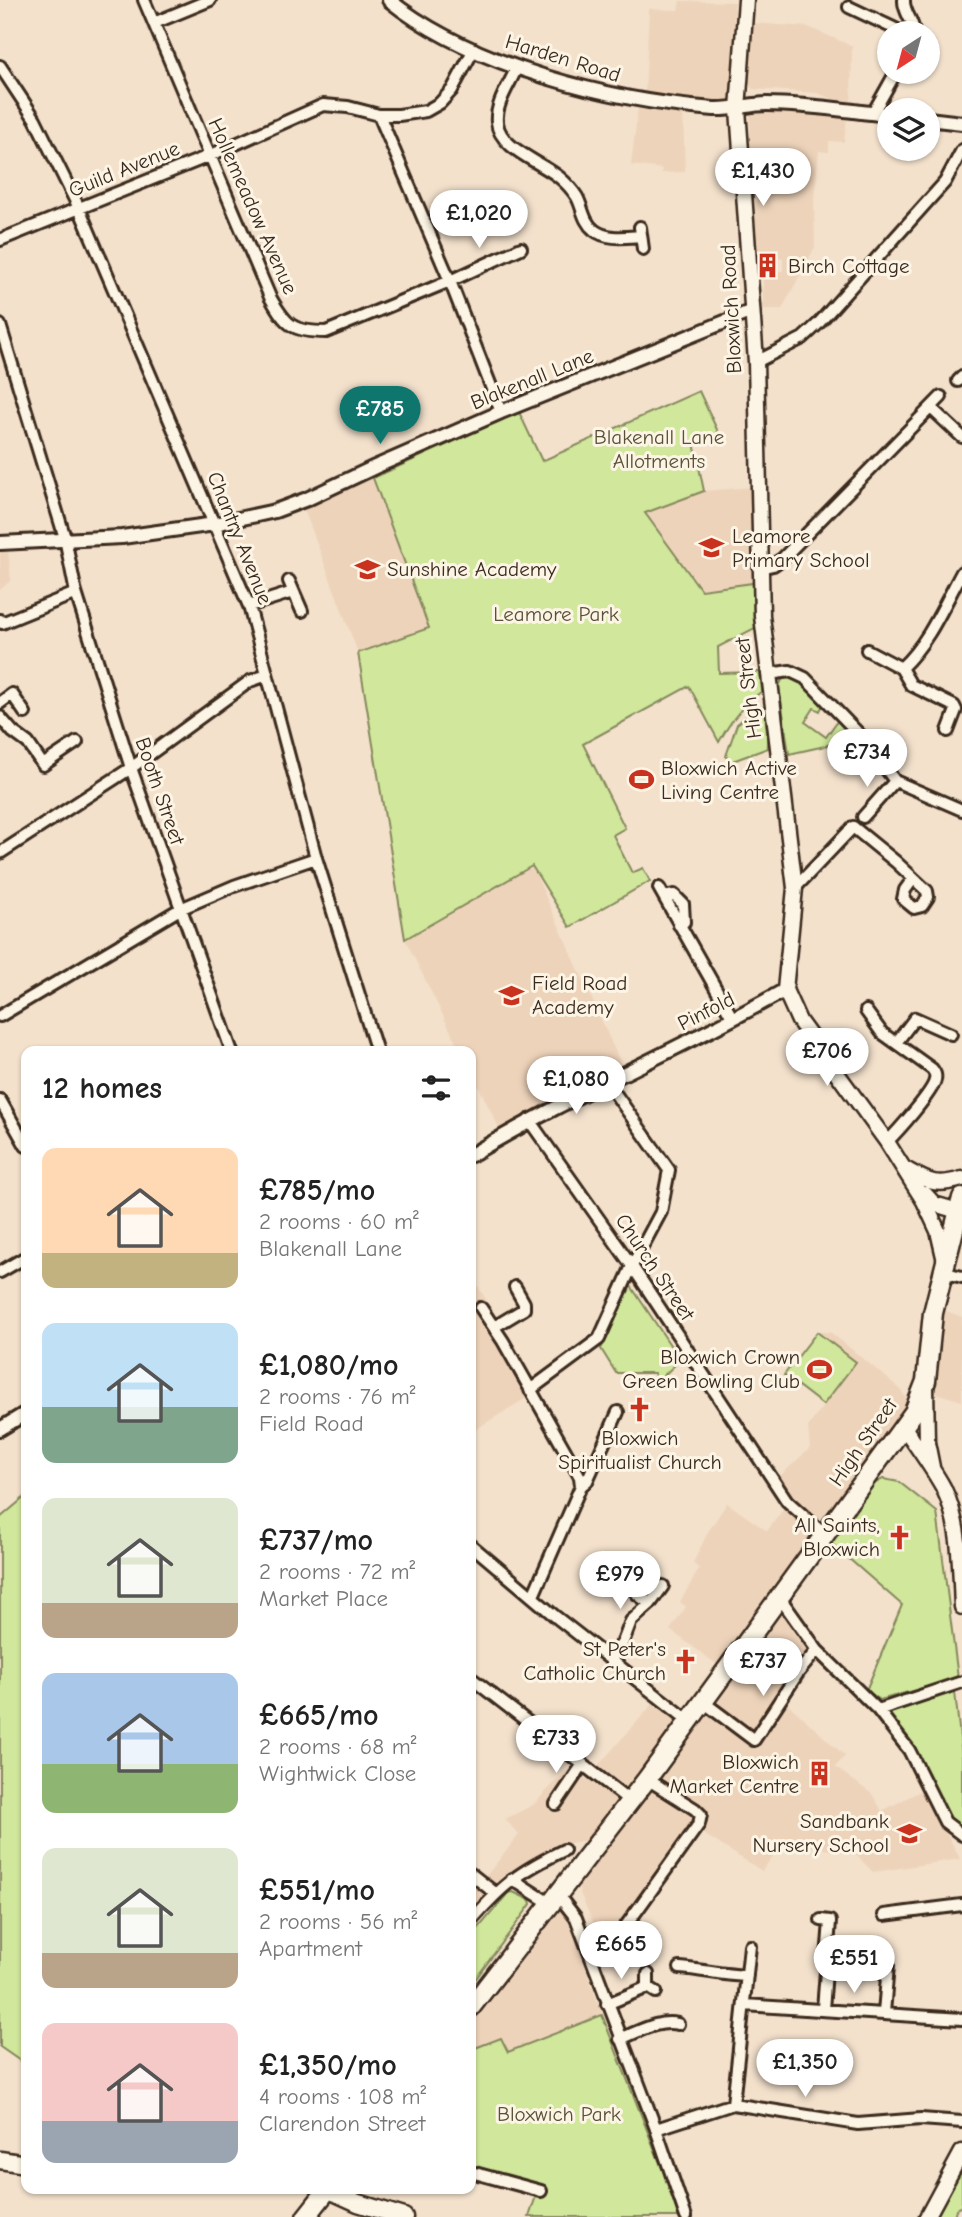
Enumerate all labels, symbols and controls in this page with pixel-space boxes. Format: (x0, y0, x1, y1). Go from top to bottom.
north arrow (877, 21, 940, 84)
map controls (877, 21, 940, 161)
street label: Harden Road (502, 29, 624, 87)
button: layers (877, 98, 940, 161)
street label: Hollemeadow Avenue (203, 114, 303, 298)
street label: Guild Avenue (65, 136, 183, 202)
pin: £1,430 (706, 148, 820, 208)
text: £1,430 (731, 157, 795, 184)
pin: £1,020 (422, 190, 536, 250)
text: £1,020 (446, 199, 512, 226)
street label: Bloxwich Road (716, 244, 746, 374)
building icon: Birch Cottage (754, 252, 782, 280)
place label: Birch Cottage (788, 254, 910, 278)
street label: Blakenall Lane (467, 343, 597, 415)
pin: £785 (339, 386, 421, 446)
text: £785 (356, 395, 404, 422)
park label: Blakenall Lane Allotments (594, 425, 724, 473)
street label: Chantry Avenue (202, 468, 278, 608)
place label: Leamore Primary School (732, 524, 870, 572)
school or university icon: Leamore Primary School (698, 534, 726, 562)
school or university icon: Sunshine Academy (353, 555, 381, 583)
place label: Sunshine Academy (387, 557, 557, 581)
park label: Leamore Park (493, 602, 619, 626)
street label: High Street (730, 635, 766, 740)
pin: £734 (826, 730, 908, 789)
street label: Booth Street (130, 734, 190, 849)
text: £734 (843, 738, 891, 765)
place label: Bloxwich Active Living Centre (661, 756, 797, 804)
sports icon: Bloxwich Active Living Centre (627, 766, 655, 794)
place label: Field Road Academy (532, 971, 628, 1019)
school or university icon: Field Road Academy (498, 981, 526, 1009)
street label: Pinfold (674, 987, 738, 1035)
pin: £706 (786, 1028, 868, 1088)
text: £706 (802, 1037, 852, 1064)
pin: £1,080 (519, 1056, 633, 1116)
text: £1,080 (543, 1065, 609, 1092)
icon: filters (417, 1069, 455, 1107)
text: 12 homes (42, 1071, 162, 1106)
text: £785/mo (259, 1173, 375, 1208)
icon: home (98, 1176, 182, 1260)
text: 2 rooms · 60 m² (259, 1208, 419, 1235)
street label: Church Street (610, 1209, 700, 1326)
text: Blakenall Lane (259, 1235, 402, 1262)
place label: Bloxwich Crown Green Bowling Club (622, 1345, 800, 1393)
text: £1,080/mo (259, 1348, 398, 1383)
icon: home (98, 1351, 182, 1435)
sports icon: Bloxwich Crown Green Bowling Club (806, 1355, 834, 1383)
text: 2 rooms · 76 m² (259, 1383, 415, 1410)
street label: High Street (824, 1393, 903, 1491)
church icon: Bloxwich Spiritualist Church (626, 1395, 654, 1423)
text: Field Road (259, 1410, 364, 1437)
place label: Bloxwich Spiritualist Church (558, 1426, 722, 1474)
place label: All Saints, Bloxwich (795, 1513, 880, 1561)
text: £737/mo (259, 1523, 373, 1558)
church icon: All Saints, Bloxwich (886, 1523, 914, 1551)
icon: home (98, 1526, 182, 1610)
pin: £979 (579, 1552, 661, 1611)
text: 2 rooms · 72 m² (259, 1558, 415, 1585)
text: £979 (595, 1560, 645, 1587)
text: Market Place (259, 1585, 388, 1612)
place label: St Peter's Catholic Church (523, 1637, 666, 1685)
pin: £737 (722, 1638, 804, 1698)
church icon: St Peter's Catholic Church (672, 1647, 700, 1675)
text: £737 (739, 1647, 787, 1674)
text: £665/mo (259, 1698, 379, 1733)
icon: home (98, 1701, 182, 1785)
pin: £733 (515, 1716, 597, 1775)
text: £733 (532, 1724, 580, 1751)
text: 2 rooms · 68 m² (259, 1733, 417, 1760)
place label: Bloxwich Market Centre (669, 1750, 799, 1798)
text: Wightwick Close (259, 1760, 416, 1787)
building icon: Bloxwich Market Centre (805, 1760, 833, 1788)
place label: Sandbank Nursery School (752, 1809, 889, 1857)
school or university icon: Sandbank Nursery School (895, 1819, 923, 1847)
text: £551/mo (259, 1873, 375, 1908)
icon: home (98, 1876, 182, 1960)
text: 2 rooms · 56 m² (259, 1908, 417, 1935)
pin: £665 (580, 1922, 662, 1981)
text: £665 (595, 1930, 647, 1957)
text: Apartment (259, 1935, 362, 1962)
pin: £551 (813, 1936, 895, 1995)
text: £551 (830, 1944, 878, 1971)
pin: £1,350 (748, 2039, 862, 2099)
text: £1,350/mo (259, 2048, 397, 2083)
text: £1,350 (772, 2048, 838, 2075)
icon: home (98, 2051, 182, 2135)
text: 4 rooms · 108 m² (259, 2083, 426, 2110)
park label: Bloxwich Park (497, 2102, 621, 2126)
text: Clarendon Street (259, 2110, 425, 2137)

